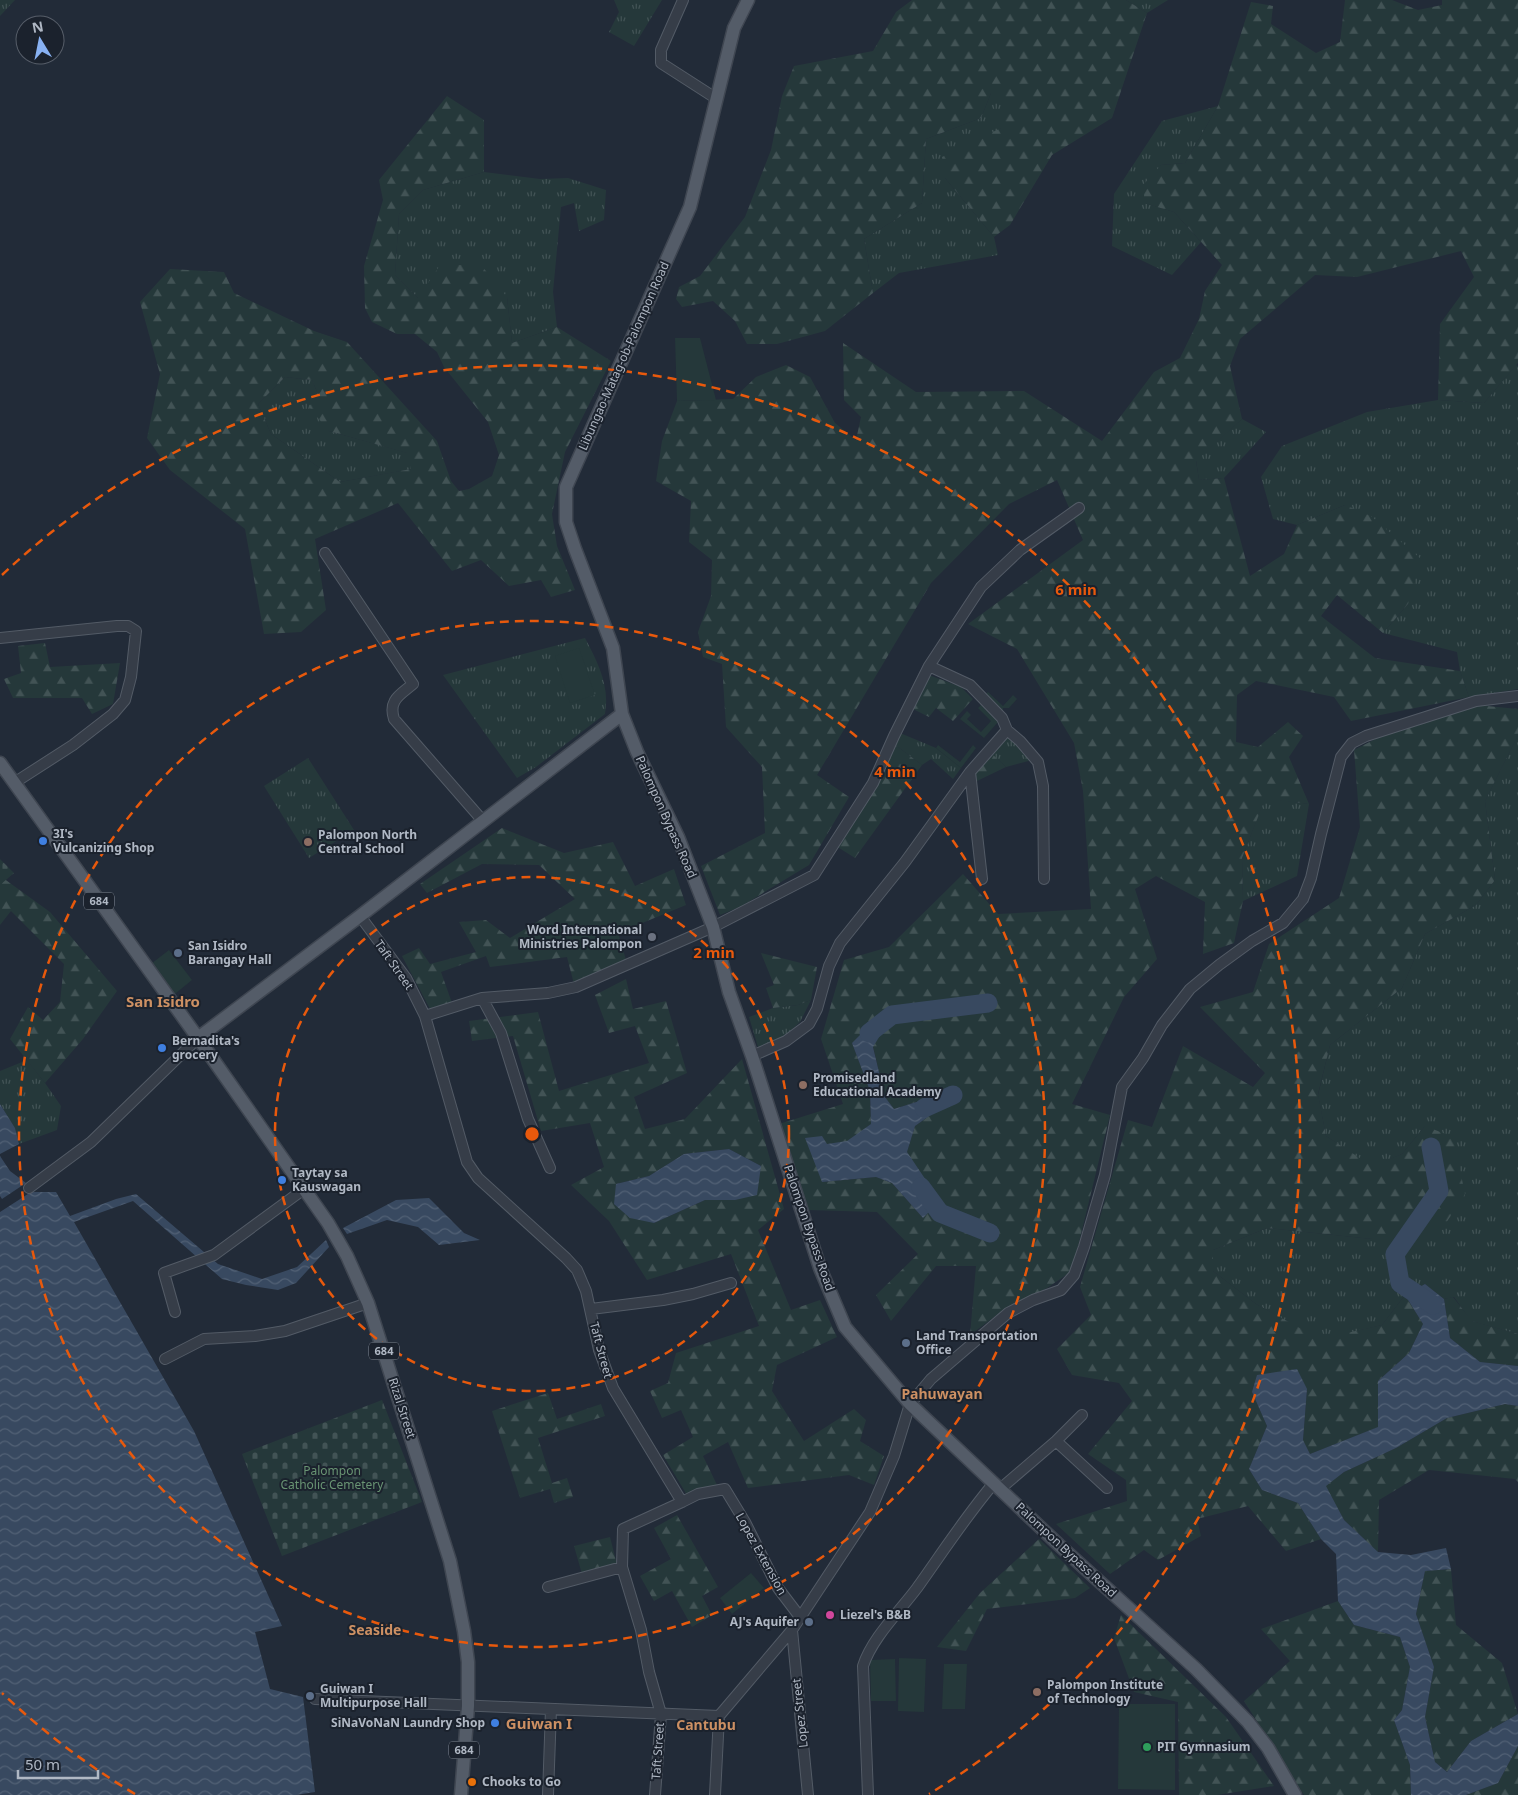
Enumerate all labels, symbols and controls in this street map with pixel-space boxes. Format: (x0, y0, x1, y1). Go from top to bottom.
north arrow (15, 15, 65, 65)
text: N (30, 16, 45, 37)
street label: Libungao-Matag-ob-Palompon Road (574, 259, 673, 453)
text: 6 min (1055, 579, 1097, 599)
street label: Palompon Bypass Road (632, 753, 701, 881)
text: 4 min (874, 761, 916, 781)
place label: 3I's Vulcanizing Shop (53, 825, 155, 856)
place label: Palompon North Central School (318, 826, 417, 857)
marker: 3I's Vulcanizing Shop (37, 835, 49, 847)
marker: Palompon North Central School (302, 836, 314, 848)
road number: 684 (84, 892, 114, 909)
place label: Word International Ministries Palompon (519, 921, 642, 952)
marker: Word International Ministries Palompon (646, 931, 658, 943)
street label: Taft Street (371, 936, 418, 994)
place label: San Isidro Barangay Hall (188, 937, 272, 968)
text: 2 min (693, 942, 735, 962)
marker: San Isidro Barangay Hall (172, 947, 184, 959)
district label: San Isidro (126, 991, 200, 1011)
place label: Bernadita's grocery (172, 1032, 240, 1063)
marker: Bernadita's grocery (156, 1042, 168, 1054)
place label: Promisedland Educational Academy (813, 1069, 942, 1100)
marker: Promisedland Educational Academy (797, 1079, 809, 1091)
centre of rings (523, 1125, 541, 1143)
street label: Palompon Bypass Road (780, 1163, 839, 1293)
place label: Taytay sa Kauswagan (292, 1164, 361, 1195)
marker: Taytay sa Kauswagan (276, 1174, 288, 1186)
street label: Taft Street (586, 1320, 617, 1380)
place label: Land Transportation Office (916, 1327, 1038, 1358)
marker: Land Transportation Office (900, 1337, 912, 1349)
road number: 684 (369, 1342, 399, 1360)
street label: Rizal Street (385, 1375, 420, 1441)
district label: Pahuwayan (901, 1384, 983, 1403)
park label: Palompon Catholic Cemetery (281, 1462, 384, 1493)
street label: Palompon Bypass Road (1012, 1498, 1120, 1601)
street label: Lopez Extension (732, 1510, 791, 1598)
place label: Liezel's B&B (840, 1606, 911, 1623)
marker: Liezel's B&B (824, 1609, 836, 1621)
place label: AJ's Aquifer (730, 1613, 800, 1630)
marker: AJ's Aquifer (803, 1616, 815, 1628)
district label: Seaside (349, 1620, 401, 1639)
place label: Palompon Institute of Technology (1047, 1676, 1163, 1707)
street label: Lopez Street (787, 1677, 812, 1749)
place label: Guiwan I Multipurpose Hall (320, 1680, 427, 1711)
marker: Palompon Institute of Technology (1031, 1686, 1043, 1698)
marker: Guiwan I Multipurpose Hall (304, 1690, 316, 1702)
district label: Guiwan I (506, 1713, 572, 1733)
place label: SiNaVoNaN Laundry Shop (331, 1714, 485, 1731)
district label: Cantubu (676, 1715, 736, 1734)
marker: SiNaVoNaN Laundry Shop (489, 1717, 501, 1729)
street label: Taft Street (647, 1721, 668, 1780)
place label: PIT Gymnasium (1157, 1738, 1251, 1755)
marker: PIT Gymnasium (1141, 1741, 1153, 1753)
road number: 684 (449, 1742, 479, 1758)
scale bar (18, 1748, 98, 1780)
text: 50 m (25, 1754, 60, 1774)
place label: Chooks to Go (482, 1773, 561, 1790)
marker: Chooks to Go (466, 1776, 478, 1788)

